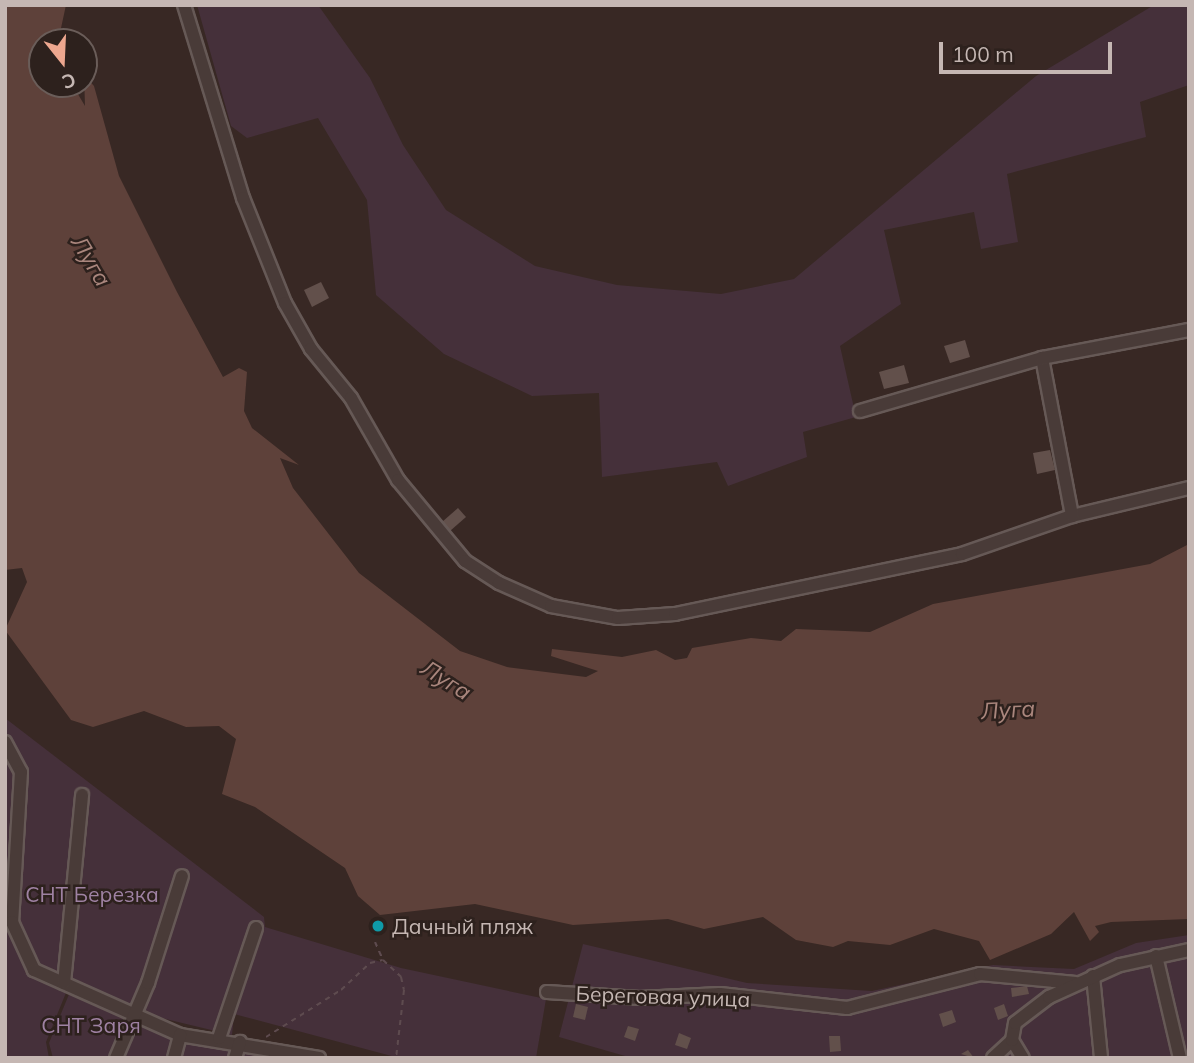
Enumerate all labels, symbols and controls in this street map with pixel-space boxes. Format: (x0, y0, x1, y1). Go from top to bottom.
north arrow (28, 28, 98, 98)
scale bar (942, 28, 1115, 72)
text: 100 m (952, 41, 1014, 67)
text: С (59, 68, 79, 94)
water label: Луга (65, 231, 117, 291)
water label: Луга (416, 654, 476, 706)
water label: Луга (980, 695, 1036, 725)
park label: СНТ Березка (25, 881, 159, 907)
place label: Дачный пляж (392, 913, 533, 939)
marker: Дачный пляж (370, 918, 386, 934)
street label: Береговая улица (575, 980, 751, 1012)
park label: СНТ Заря (41, 1012, 141, 1038)

